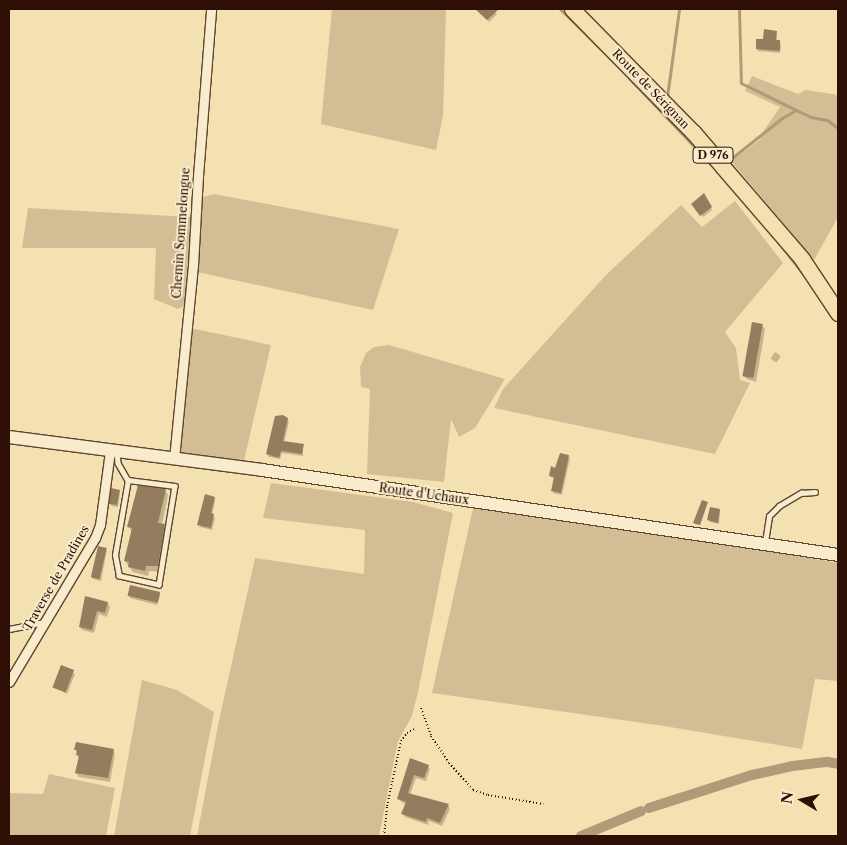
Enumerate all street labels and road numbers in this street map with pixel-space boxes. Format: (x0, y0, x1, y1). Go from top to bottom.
street label: Route de Sérignan (609, 46, 693, 132)
road number: D 976 (692, 146, 734, 164)
street label: Chemin Sommelongue (169, 167, 193, 299)
street label: Route d'Uchaux (378, 481, 470, 507)
street label: Traverse de Pradines (20, 523, 92, 633)

